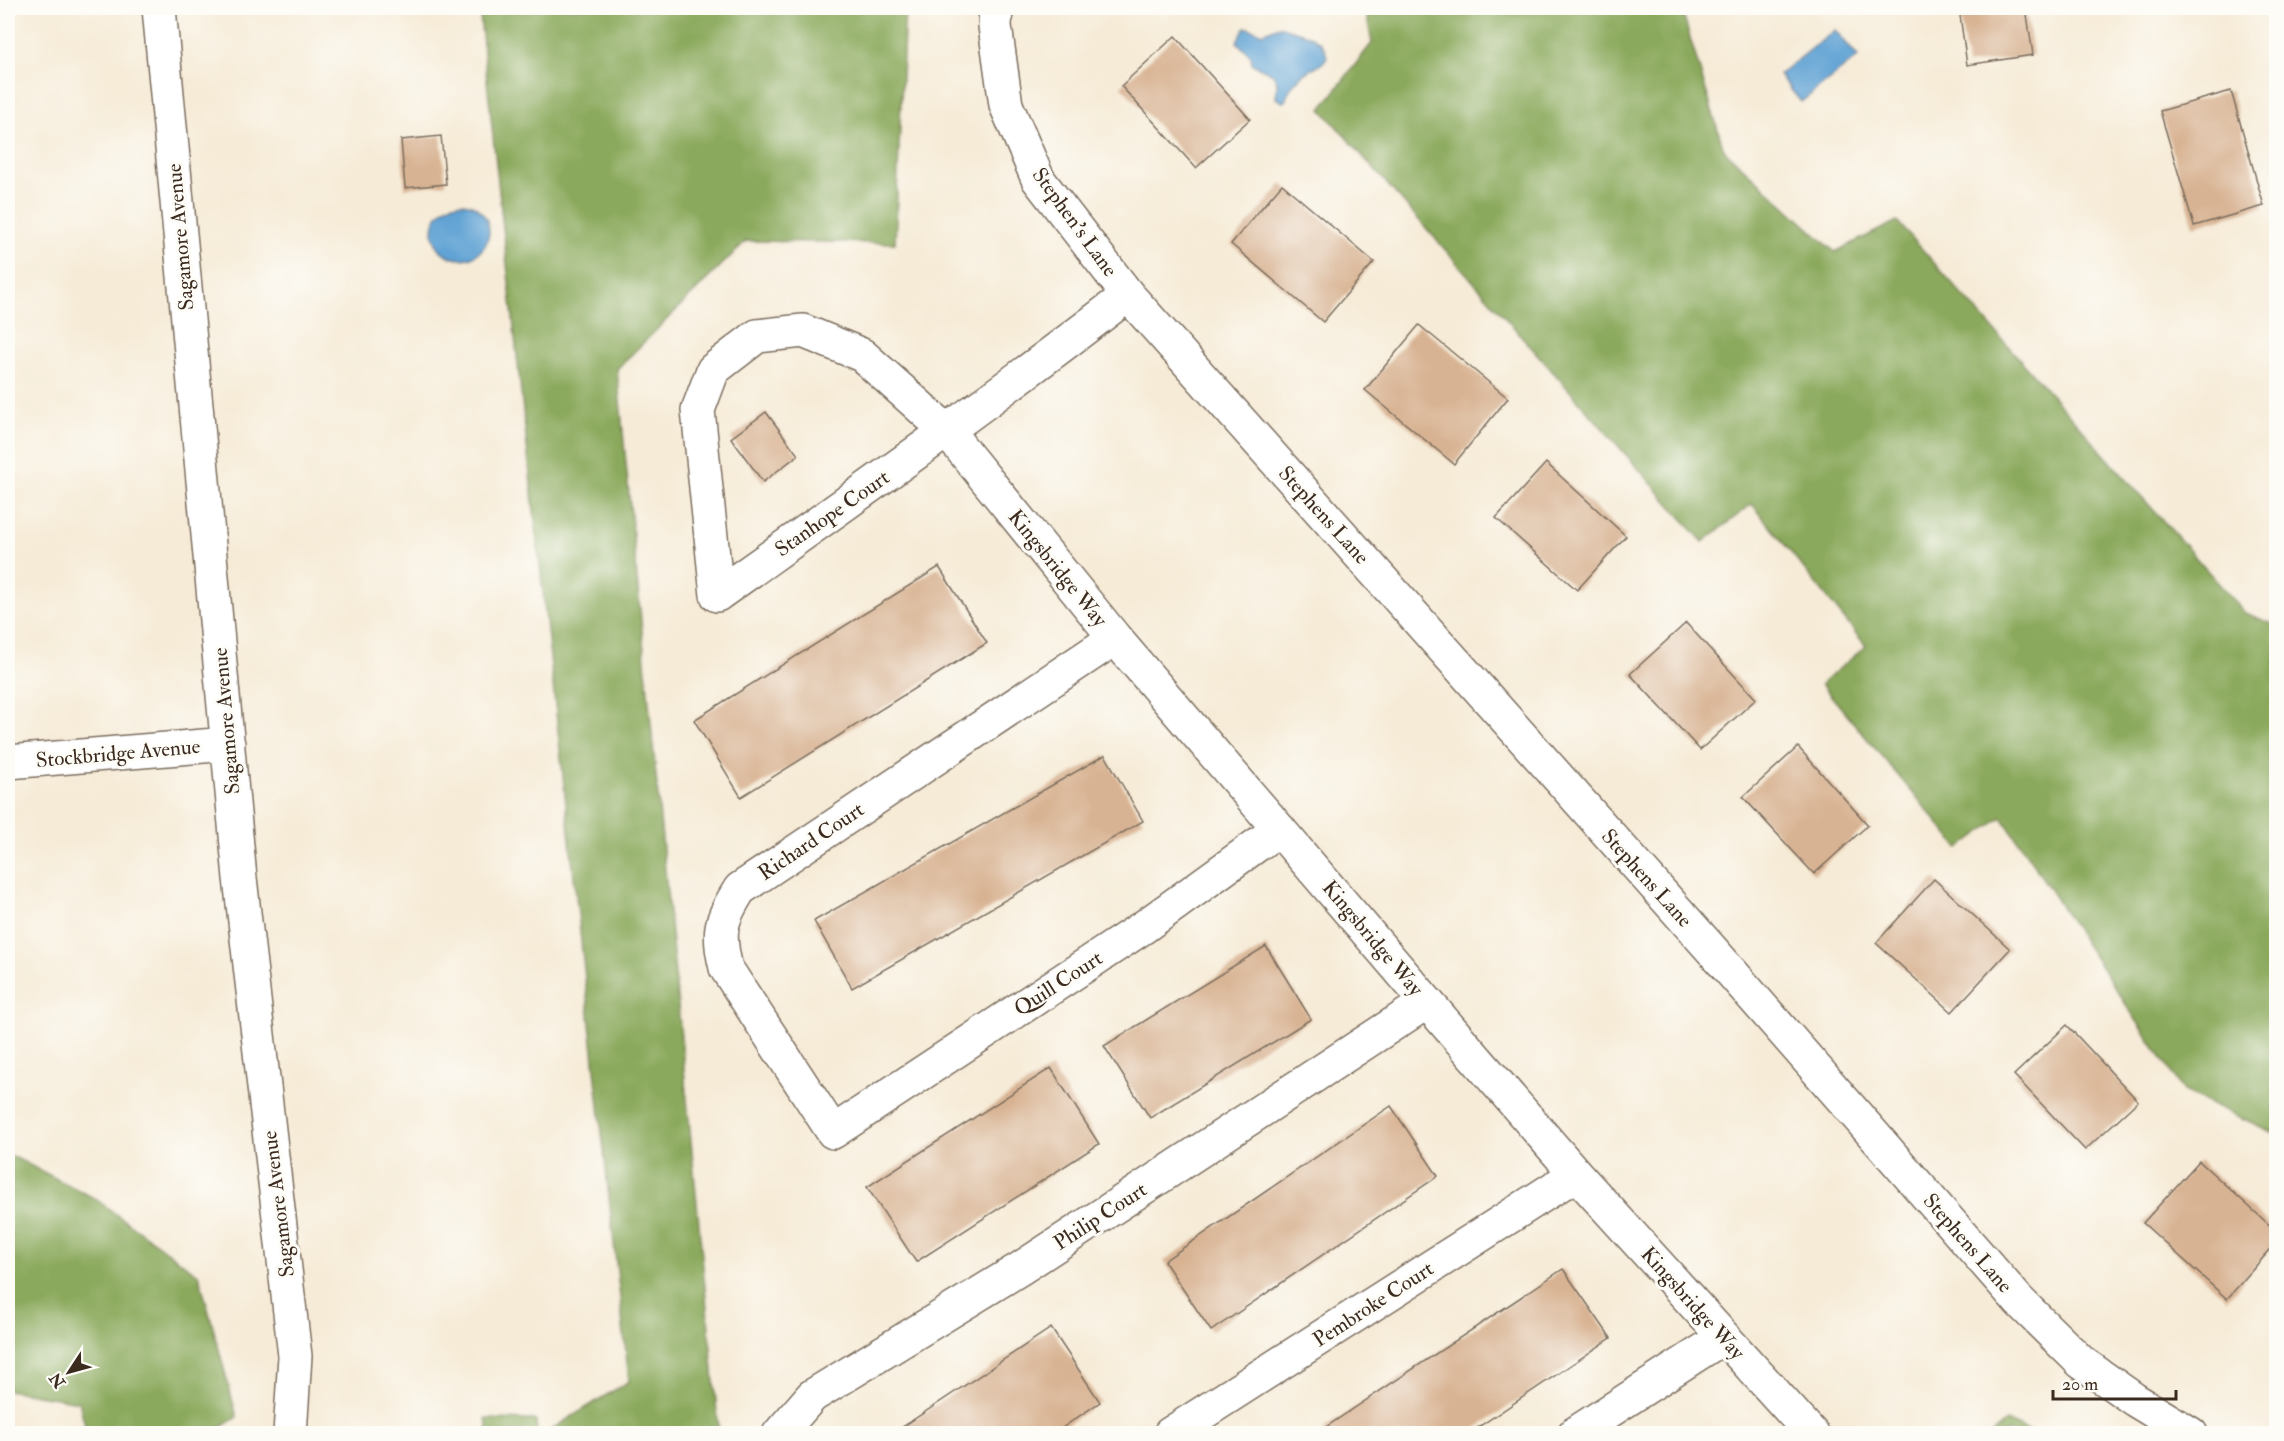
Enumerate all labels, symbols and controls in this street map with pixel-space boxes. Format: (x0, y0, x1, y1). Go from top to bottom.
street label: Sagamore Avenue (161, 162, 200, 312)
street label: Stephen's Lane (1026, 162, 1123, 282)
street label: Stephens Lane (1272, 460, 1375, 570)
street label: Stanhope Court (770, 464, 895, 563)
street label: Kingsbridge Way (1002, 504, 1114, 633)
street label: Sagamore Avenue (207, 646, 246, 796)
street label: Stockbridge Avenue (35, 733, 202, 774)
street label: Richard Court (753, 796, 870, 887)
street label: Stephens Lane (1595, 823, 1698, 933)
street label: Kingsbridge Way (1316, 875, 1429, 1002)
street label: Quill Court (1009, 945, 1108, 1022)
street label: Sagamore Avenue (256, 1129, 301, 1279)
street label: Philip Court (1049, 1176, 1152, 1257)
street label: Stephens Lane (1917, 1188, 2018, 1299)
street label: Kingsbridge Way (1635, 1241, 1751, 1366)
street label: Pembroke Court (1308, 1255, 1439, 1353)
north arrow (39, 1342, 99, 1402)
scale bar (2053, 1363, 2176, 1401)
text: N (45, 1368, 71, 1393)
text: 20 m (2062, 1373, 2098, 1396)

